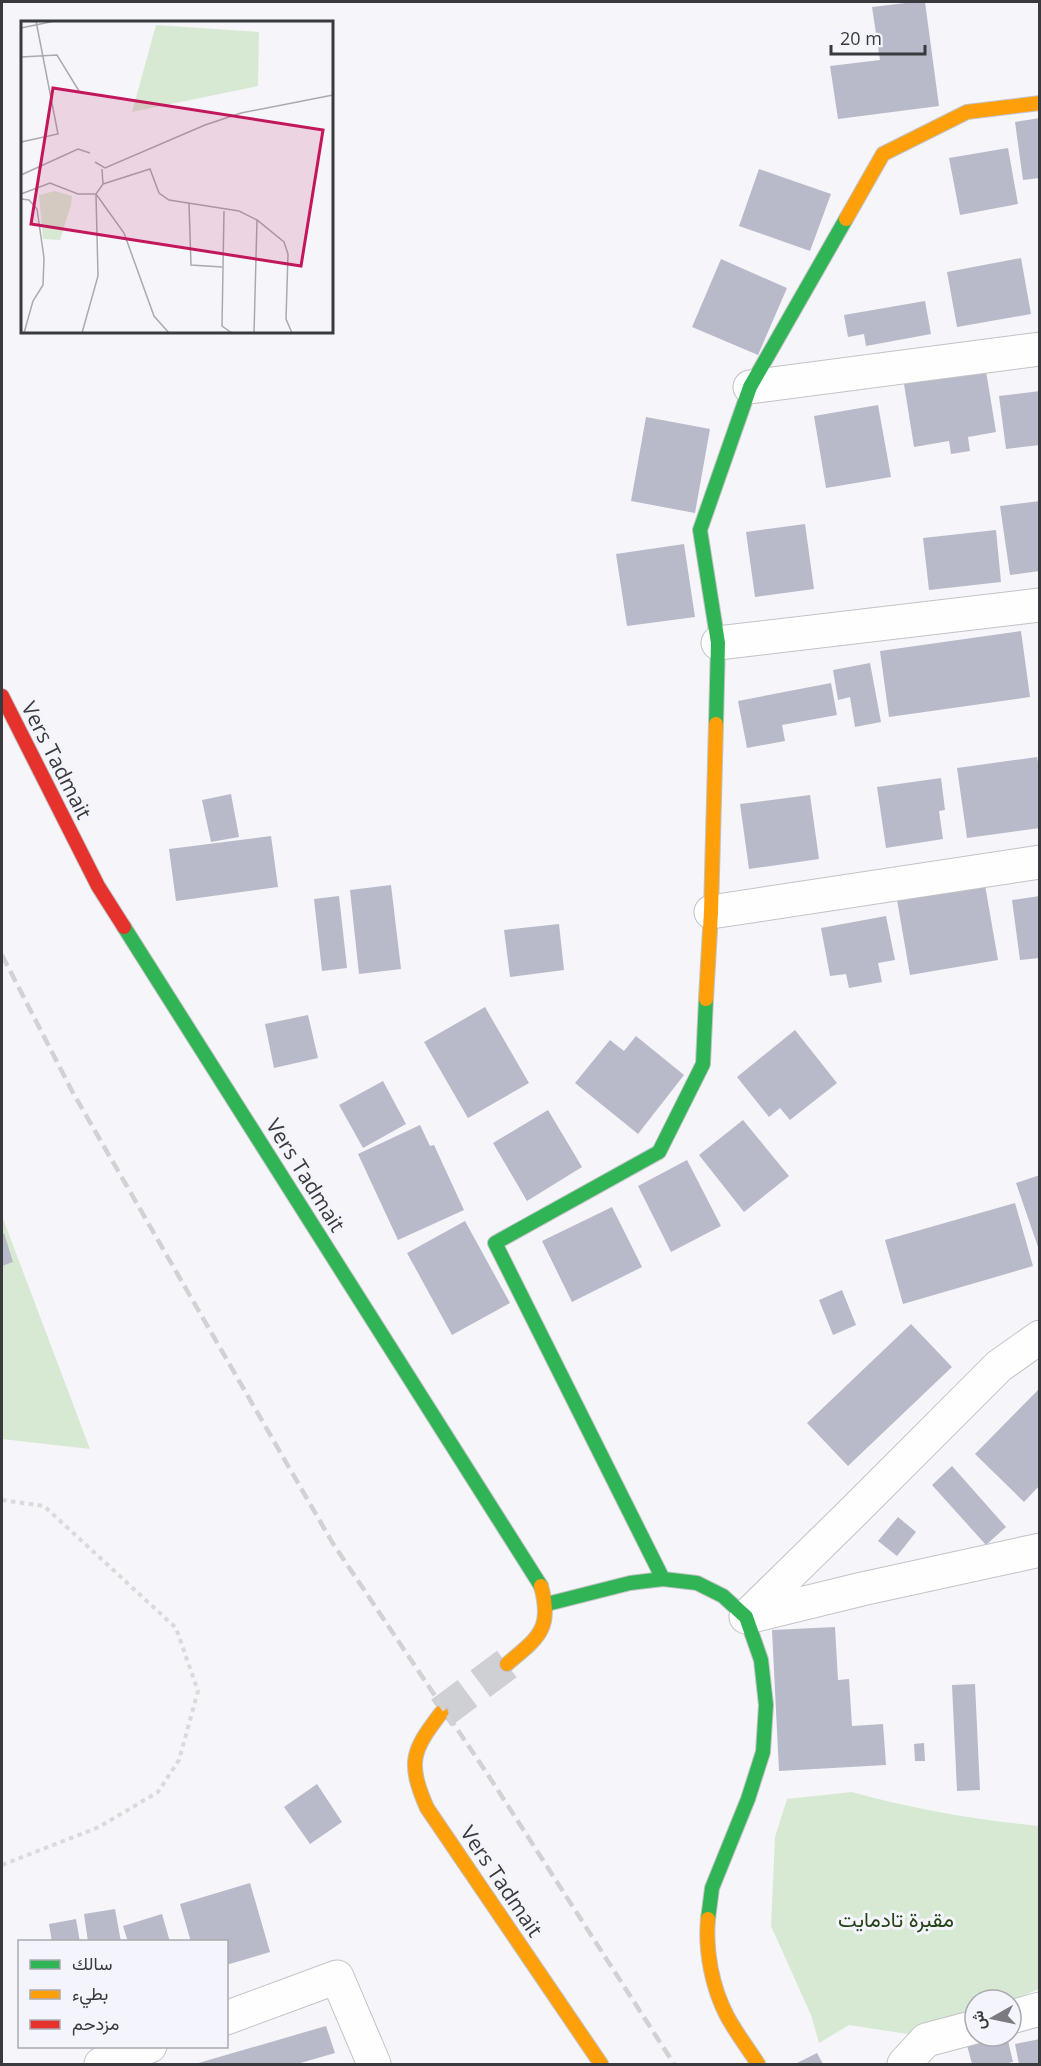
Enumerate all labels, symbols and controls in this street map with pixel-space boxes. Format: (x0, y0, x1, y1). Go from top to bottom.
scale bar (831, 18, 926, 56)
inset map (21, 21, 333, 333)
text: 20 m (840, 26, 882, 50)
street label: Vers Tadmait (15, 696, 99, 824)
street label: Vers Tadmait (260, 1113, 352, 1237)
street label: Vers Tadmait (455, 1820, 549, 1942)
park label: مقبرة تادمايت (838, 1905, 954, 1933)
legend (18, 1940, 228, 2048)
text: سالك (72, 1951, 112, 1975)
text: بطيء (72, 1981, 108, 2009)
north arrow (963, 1988, 1023, 2048)
text: ش (966, 2009, 991, 2032)
text: مزدحم (72, 2011, 119, 2036)

